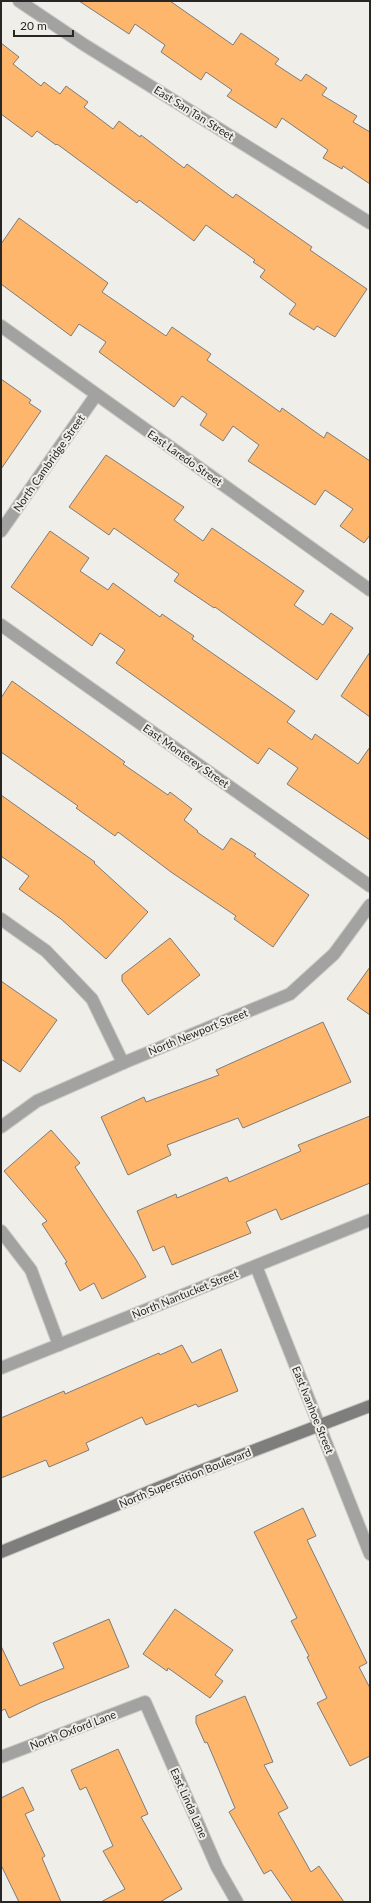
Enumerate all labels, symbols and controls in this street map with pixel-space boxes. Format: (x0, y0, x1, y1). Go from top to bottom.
scale bar (14, 12, 73, 38)
text: 20 m (20, 18, 47, 33)
street label: East San Tan Street (152, 83, 237, 142)
street label: North Cambridge Street (10, 412, 87, 514)
street label: East Laredo Street (145, 427, 225, 488)
street label: East Monterey Street (141, 721, 232, 790)
street label: North Newport Street (146, 1006, 249, 1057)
street label: North Nantucket Street (130, 1266, 240, 1321)
street label: East Ivanhoe Street (290, 1364, 337, 1456)
street label: North Superstition Boulevard (117, 1445, 253, 1510)
street label: North Oxford Lane (28, 1707, 118, 1752)
street label: East Linda Lane (168, 1766, 211, 1840)

